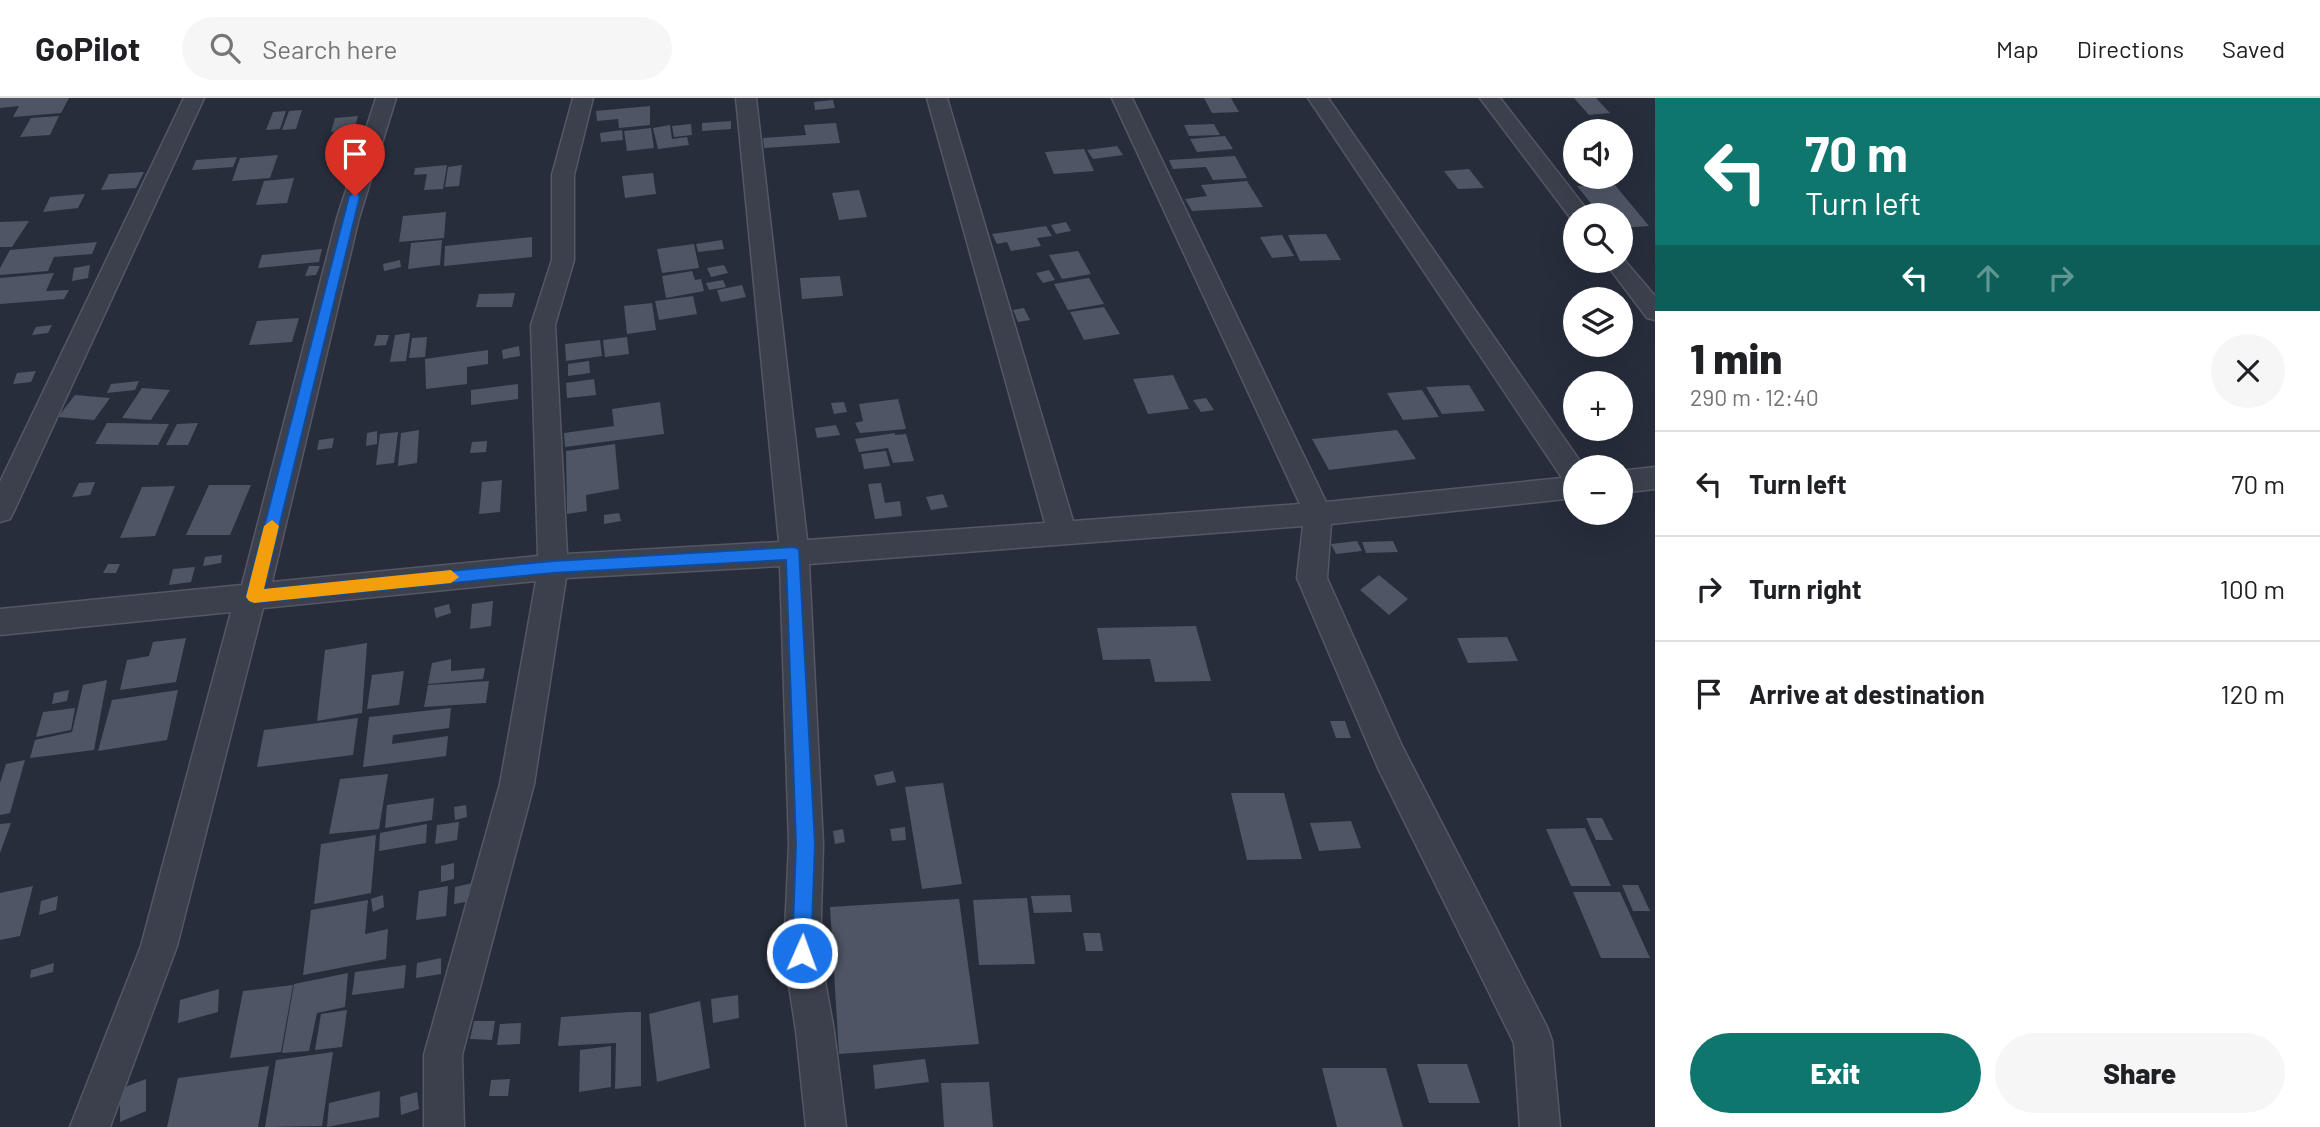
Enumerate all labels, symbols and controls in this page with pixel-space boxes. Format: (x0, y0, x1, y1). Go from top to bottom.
search box (182, 17, 672, 80)
text: GoPilot (35, 28, 140, 68)
icon: search (206, 29, 244, 67)
text: Search here (262, 33, 397, 64)
text: Map (1996, 34, 2039, 63)
text: Directions (2077, 34, 2184, 63)
text: Saved (2222, 34, 2285, 63)
map controls (1563, 119, 1633, 525)
button: sound (1563, 119, 1633, 189)
text: 70 m (1805, 123, 1908, 182)
pin (325, 124, 385, 196)
icon: left (1690, 126, 1781, 217)
icon: arrive (336, 135, 374, 173)
text: Turn left (1805, 183, 1922, 221)
button: search (1563, 203, 1633, 273)
icon: left (1896, 259, 1934, 297)
icon: ahead (1969, 259, 2007, 297)
icon: right (2042, 259, 2080, 297)
button: layers (1563, 287, 1633, 357)
text: 1 min (1690, 332, 1782, 382)
button: close (2211, 334, 2285, 408)
button: + (1563, 371, 1633, 441)
text: 290 m · 12:40 (1690, 383, 1819, 411)
button: − (1563, 455, 1633, 525)
icon: left (1690, 465, 1728, 503)
text: Turn left (1749, 468, 1847, 499)
text: 70 m (2231, 468, 2285, 499)
icon: right (1690, 570, 1728, 608)
text: Turn right (1749, 573, 1862, 604)
text: 100 m (2220, 573, 2285, 604)
icon: arrive (1690, 675, 1728, 713)
text: Arrive at destination (1749, 678, 1985, 709)
text: 120 m (2221, 678, 2285, 709)
position arrow (765, 916, 839, 990)
button: Exit (1690, 1033, 1981, 1113)
button: Share (1995, 1033, 2285, 1113)

